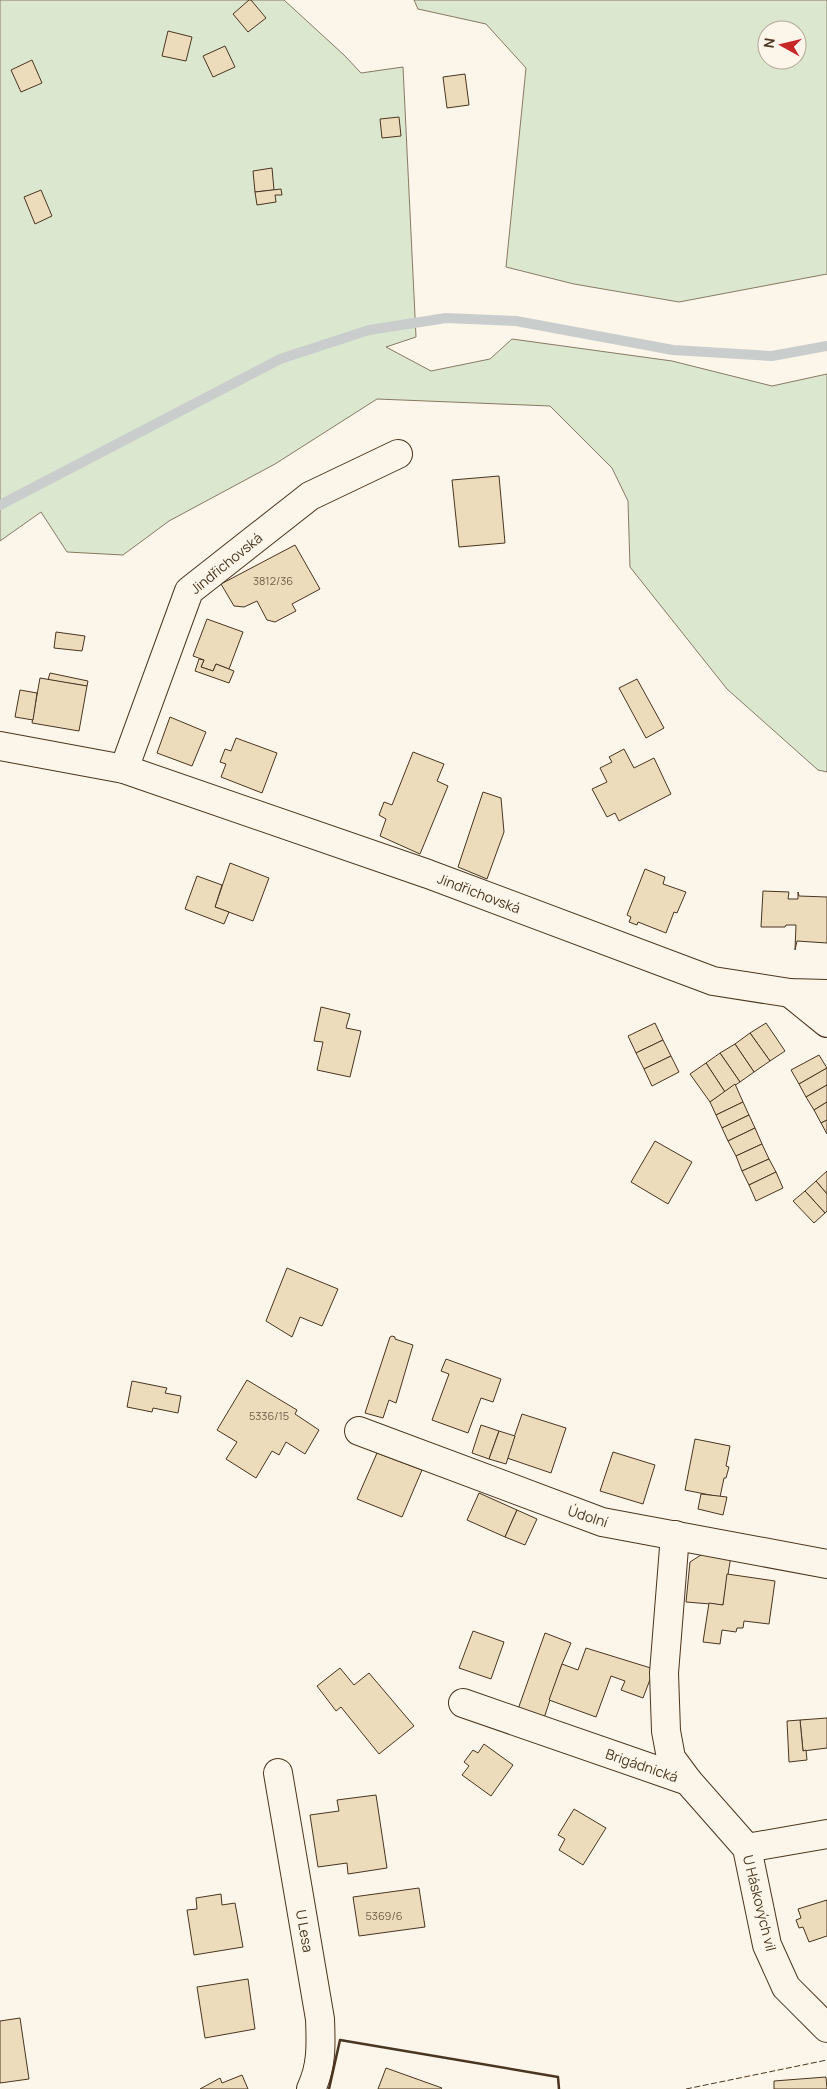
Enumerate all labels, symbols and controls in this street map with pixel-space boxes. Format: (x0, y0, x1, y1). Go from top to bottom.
north arrow (757, 20, 807, 70)
text: N (759, 37, 779, 49)
street label: Jindřichovská (186, 528, 266, 598)
house number: 3812/36 (253, 573, 293, 588)
street label: Jindřichovská (435, 868, 523, 918)
house number: 5336/15 (249, 1408, 289, 1423)
street label: Údolní (565, 1501, 611, 1531)
street label: Brigádnická (603, 1744, 681, 1786)
street label: U Háskových vil (739, 1853, 781, 1953)
street label: U Lesa (292, 1908, 318, 1954)
house number: 5369/6 (365, 1908, 403, 1923)

